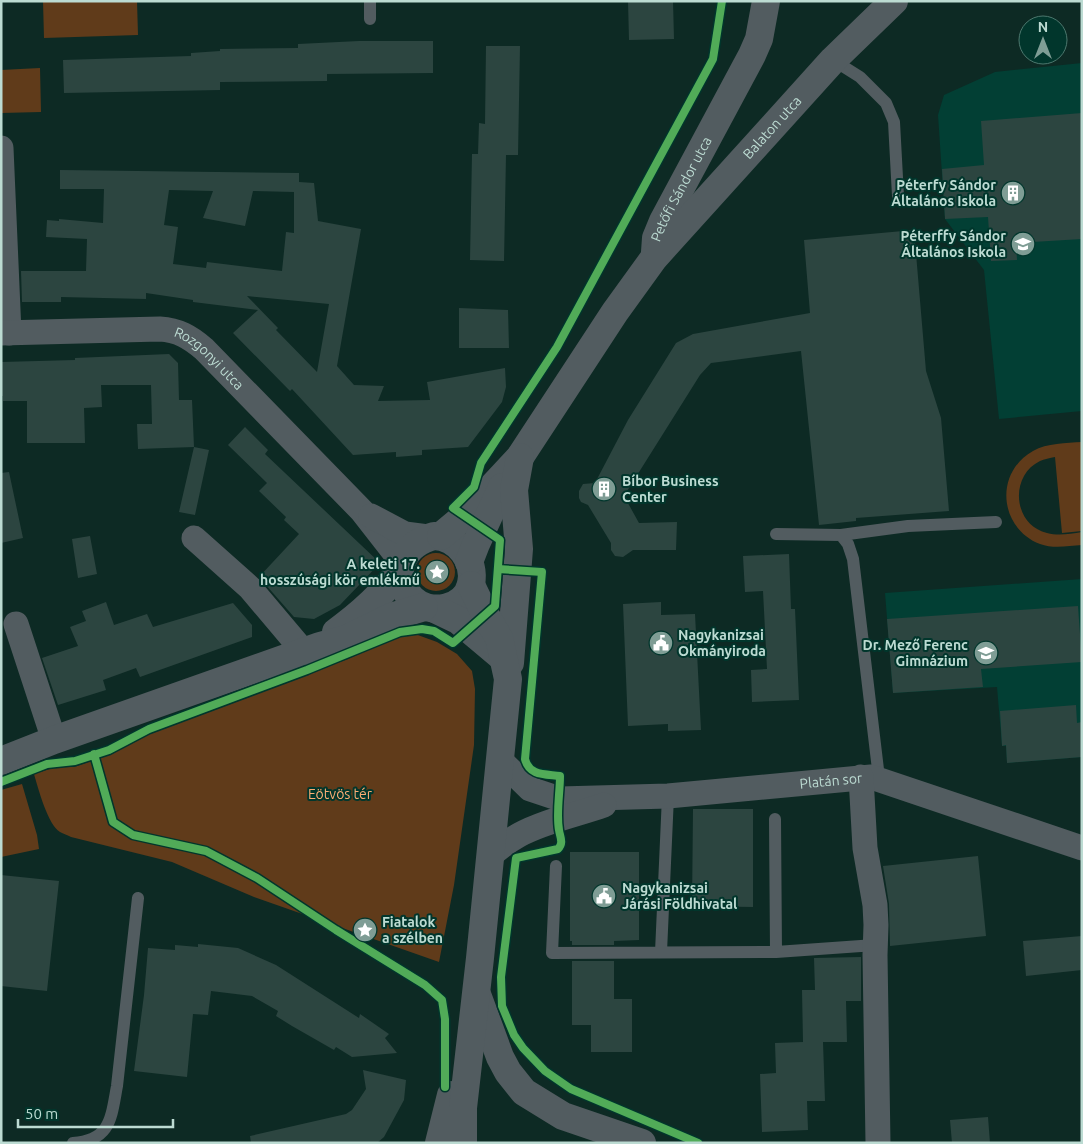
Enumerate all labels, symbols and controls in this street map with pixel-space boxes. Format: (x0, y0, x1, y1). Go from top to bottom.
north arrow (1018, 15, 1068, 65)
text: N (1038, 19, 1048, 35)
street label: Balaton utca (740, 93, 805, 162)
street label: Petőfi Sándor utca (647, 134, 715, 244)
place label: Péterfy Sándor Általános Iskola (891, 177, 996, 209)
building icon: Péterfy Sándor Általános Iskola (1000, 180, 1026, 206)
place label: Péterffy Sándor Általános Iskola (901, 228, 1006, 260)
school or university icon: Péterffy Sándor Általános Iskola (1010, 231, 1036, 257)
street label: Rozgonyi utca (172, 324, 247, 393)
place label: Bíbor Business Center (622, 473, 719, 505)
building icon: Bíbor Business Center (591, 476, 617, 502)
place label: A keleti 17. hosszúsági kör emlékmű (260, 556, 420, 588)
place icon: A keleti 17. hosszúsági kör emlékmű (424, 559, 450, 585)
place label: Nagykanizsai Okmányiroda (678, 627, 766, 659)
public building icon: Nagykanizsai Okmányiroda (648, 630, 674, 656)
place label: Dr. Mező Ferenc Gimnázium (863, 637, 968, 669)
school or university icon: Dr. Mező Ferenc Gimnázium (973, 640, 999, 666)
street label: Platán sor (799, 770, 864, 792)
park label: Eötvös tér (308, 786, 373, 802)
place label: Nagykanizsai Járási Földhivatal (622, 880, 737, 912)
public building icon: Nagykanizsai Járási Földhivatal (591, 883, 617, 909)
place label: Fiatalok a szélben (382, 914, 443, 946)
place icon: Fiatalok a szélben (352, 917, 378, 943)
scale bar (18, 1096, 172, 1128)
text: 50 m (25, 1105, 58, 1122)

